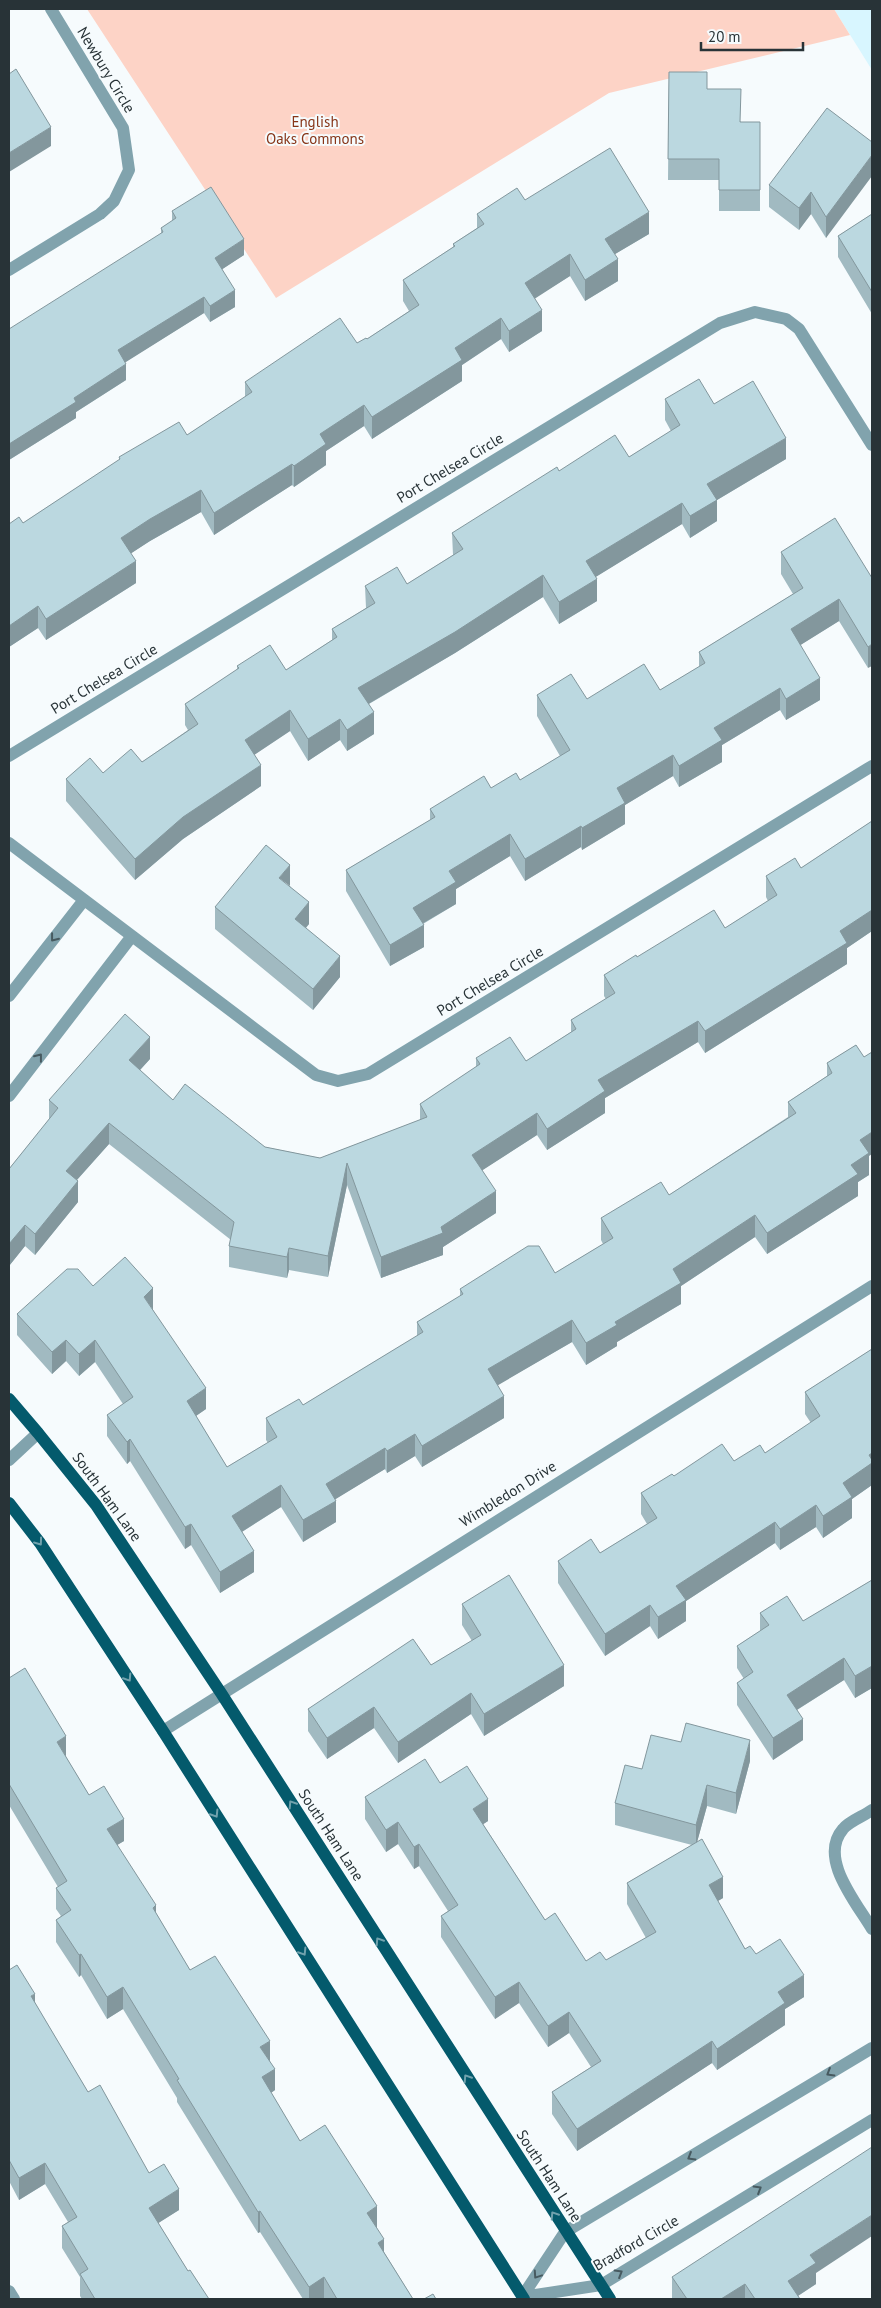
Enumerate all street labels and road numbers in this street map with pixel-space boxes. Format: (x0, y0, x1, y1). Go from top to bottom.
street label: Newbury Circle (73, 23, 139, 116)
street label: Port Chelsea Circle (393, 428, 507, 507)
street label: Port Chelsea Circle (47, 639, 161, 718)
street label: Port Chelsea Circle (433, 941, 547, 1020)
street label: South Ham Lane (69, 1448, 146, 1545)
street label: Wimbledon Drive (456, 1456, 560, 1531)
street label: South Ham Lane (295, 1785, 368, 1884)
street label: South Ham Lane (513, 2126, 586, 2225)
street label: Bradford Circle (590, 2210, 682, 2275)

